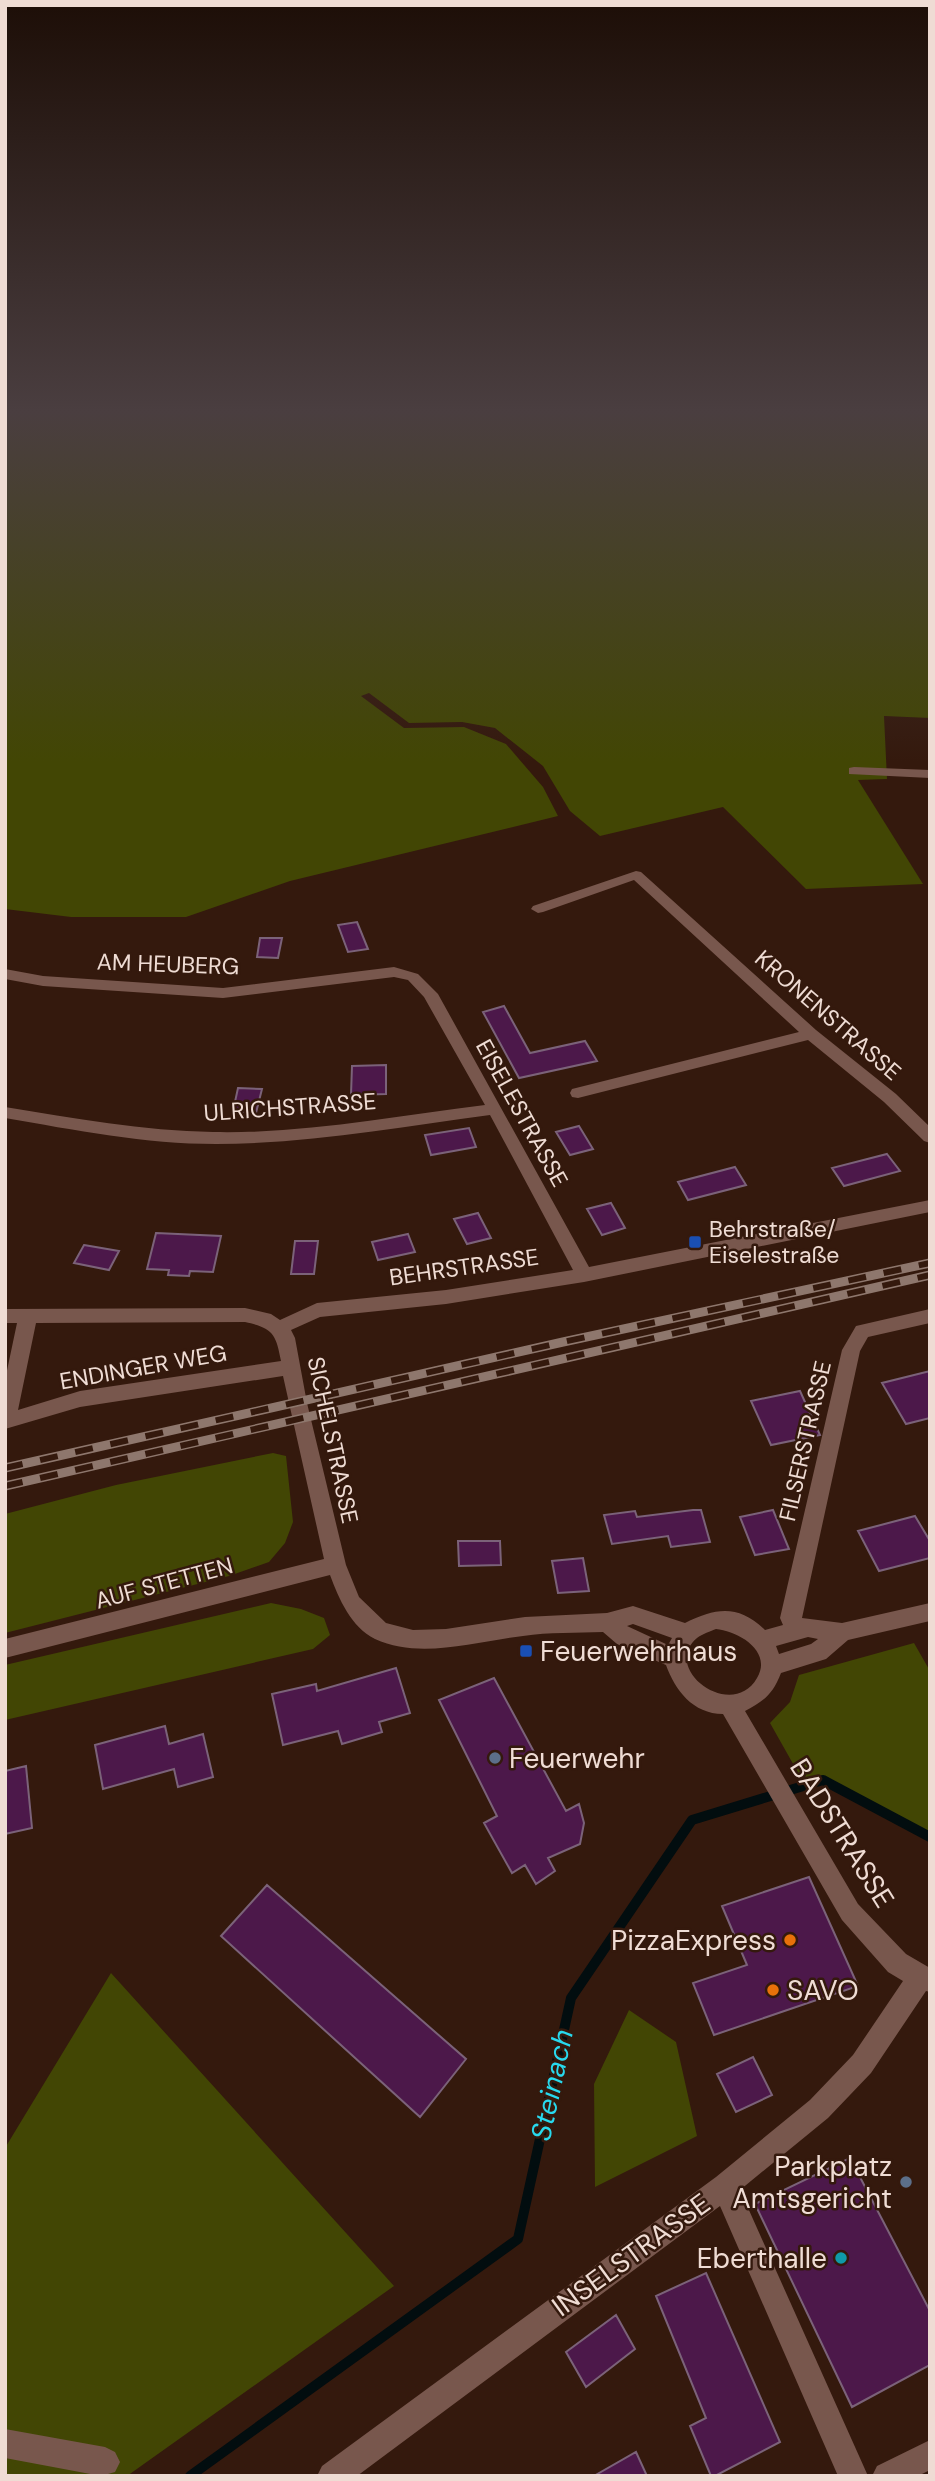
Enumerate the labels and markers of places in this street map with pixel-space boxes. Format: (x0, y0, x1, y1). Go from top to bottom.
place label: Behrstraße/ Eiselestraße (709, 1214, 839, 1270)
marker: Behrstraße/ Eiselestraße (687, 1234, 703, 1250)
place label: Feuerwehrhaus (540, 1633, 737, 1670)
marker: Feuerwehrhaus (518, 1643, 534, 1659)
place label: Feuerwehr (509, 1740, 645, 1777)
marker: Feuerwehr (487, 1750, 503, 1766)
place label: PizzaExpress (611, 1922, 776, 1959)
marker: PizzaExpress (782, 1932, 798, 1948)
place label: SAVO (787, 1972, 859, 2009)
marker: SAVO (765, 1982, 781, 1998)
place label: Parkplatz Amtsgericht (732, 2148, 892, 2217)
marker: Parkplatz Amtsgericht (898, 2174, 914, 2190)
place label: Eberthalle (697, 2240, 827, 2277)
marker: Eberthalle (833, 2250, 849, 2266)

